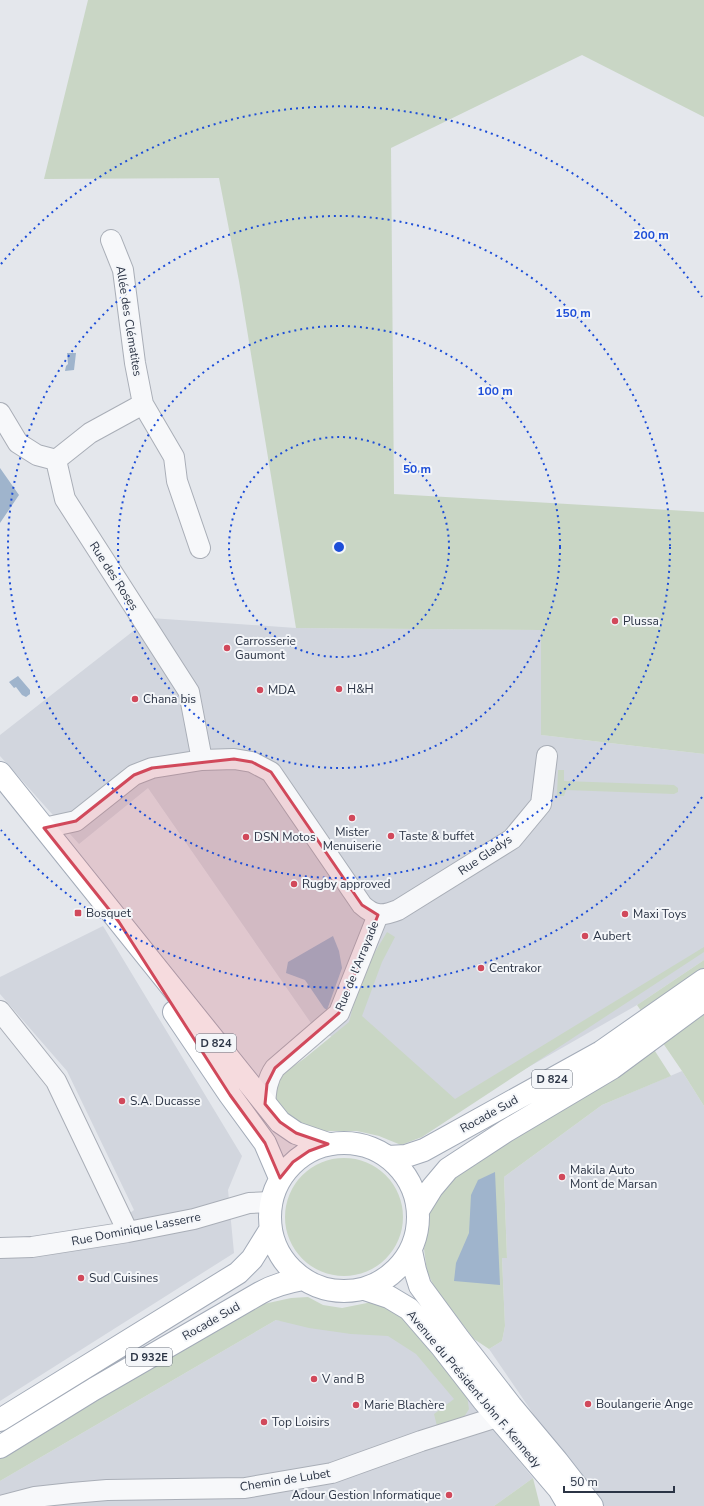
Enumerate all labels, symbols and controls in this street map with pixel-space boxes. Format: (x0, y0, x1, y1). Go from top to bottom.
text: 200 m (633, 227, 669, 243)
street label: Allée des Clématites (112, 265, 146, 378)
text: 150 m (555, 305, 591, 321)
text: 100 m (477, 383, 513, 399)
text: 50 m (403, 461, 431, 477)
street label: Rue des Roses (86, 539, 142, 614)
centre of rings (332, 540, 346, 554)
place label: Plussa (623, 613, 659, 629)
marker: Plussa (610, 616, 620, 626)
place label: Carrosserie Gaumont (235, 633, 296, 663)
marker: Carrosserie Gaumont (222, 643, 232, 653)
place label: H&H (347, 681, 374, 697)
place label: MDA (268, 682, 296, 698)
marker: H&H (334, 684, 344, 694)
marker: MDA (255, 685, 265, 695)
place label: Chana bis (143, 691, 196, 707)
marker: Chana bis (130, 694, 140, 704)
marker: Mister Menuiserie (347, 813, 357, 823)
place label: Mister Menuiserie (323, 824, 381, 854)
place label: Taste & buffet (399, 828, 475, 844)
place label: DSN Motos (254, 829, 316, 845)
marker: Taste & buffet (386, 831, 396, 841)
street label: Rue Gladys (455, 831, 515, 879)
marker: DSN Motos (241, 832, 251, 842)
place label: Rugby approved (302, 876, 391, 892)
marker: Rugby approved (289, 879, 299, 889)
place label: Bosquet (86, 905, 132, 921)
place label: Maxi Toys (633, 906, 687, 922)
marker: Bosquet (73, 908, 83, 918)
marker: Maxi Toys (620, 909, 630, 919)
street label: Rue de l'Arrayade (332, 919, 382, 1013)
place label: Aubert (593, 928, 631, 944)
marker: Aubert (580, 931, 590, 941)
place label: Centrakor (489, 960, 542, 976)
marker: Centrakor (476, 963, 486, 973)
road number: D 824 (196, 1034, 236, 1052)
road number: D 824 (532, 1070, 572, 1088)
street label: Rocade Sud (457, 1091, 521, 1137)
place label: S.A. Ducasse (130, 1093, 200, 1109)
marker: S.A. Ducasse (117, 1096, 127, 1106)
place label: Makila Auto Mont de Marsan (570, 1162, 657, 1192)
marker: Makila Auto Mont de Marsan (557, 1172, 567, 1182)
street label: Rue Dominique Lasserre (70, 1209, 202, 1249)
place label: Sud Cuisines (89, 1270, 158, 1286)
marker: Sud Cuisines (76, 1273, 86, 1283)
street label: Rocade Sud (179, 1298, 243, 1344)
street label: Avenue du Président John F. Kennedy (403, 1307, 545, 1472)
road number: D 932E (126, 1348, 172, 1366)
place label: V and B (321, 1371, 365, 1387)
marker: V and B (309, 1374, 319, 1384)
place label: Boulangerie Ange (596, 1396, 693, 1412)
place label: Marie Blachère (364, 1397, 445, 1413)
marker: Boulangerie Ange (583, 1399, 593, 1409)
marker: Marie Blachère (351, 1400, 361, 1410)
place label: Top Loisirs (272, 1414, 330, 1430)
marker: Top Loisirs (259, 1417, 269, 1427)
street label: Chemin de Lubet (239, 1465, 332, 1495)
scale bar (564, 1468, 674, 1494)
text: 50 m (570, 1474, 598, 1490)
place label: Adour Gestion Informatique (292, 1487, 441, 1503)
marker: Adour Gestion Informatique (444, 1490, 454, 1500)

